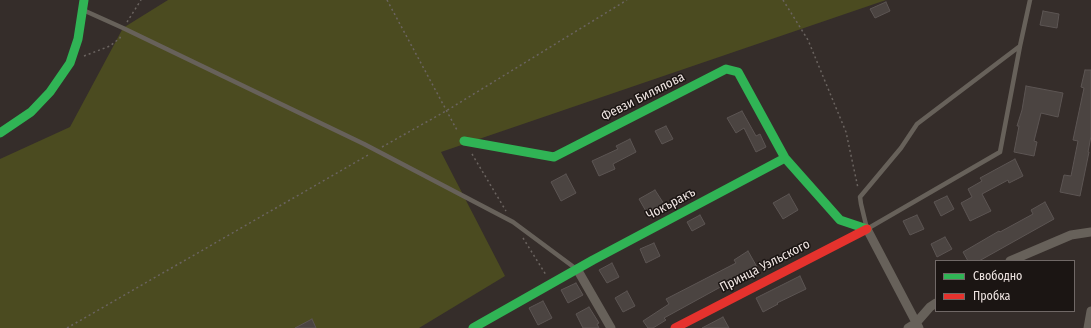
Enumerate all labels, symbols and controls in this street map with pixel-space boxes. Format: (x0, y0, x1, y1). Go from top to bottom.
street label: Февзи Билялова (599, 69, 687, 125)
street label: Чокъракъ (644, 185, 698, 223)
street label: Принца Уэльского (717, 237, 813, 295)
legend (935, 260, 1075, 312)
text: Свободно (973, 269, 1022, 283)
text: Пробка (973, 289, 1011, 303)

